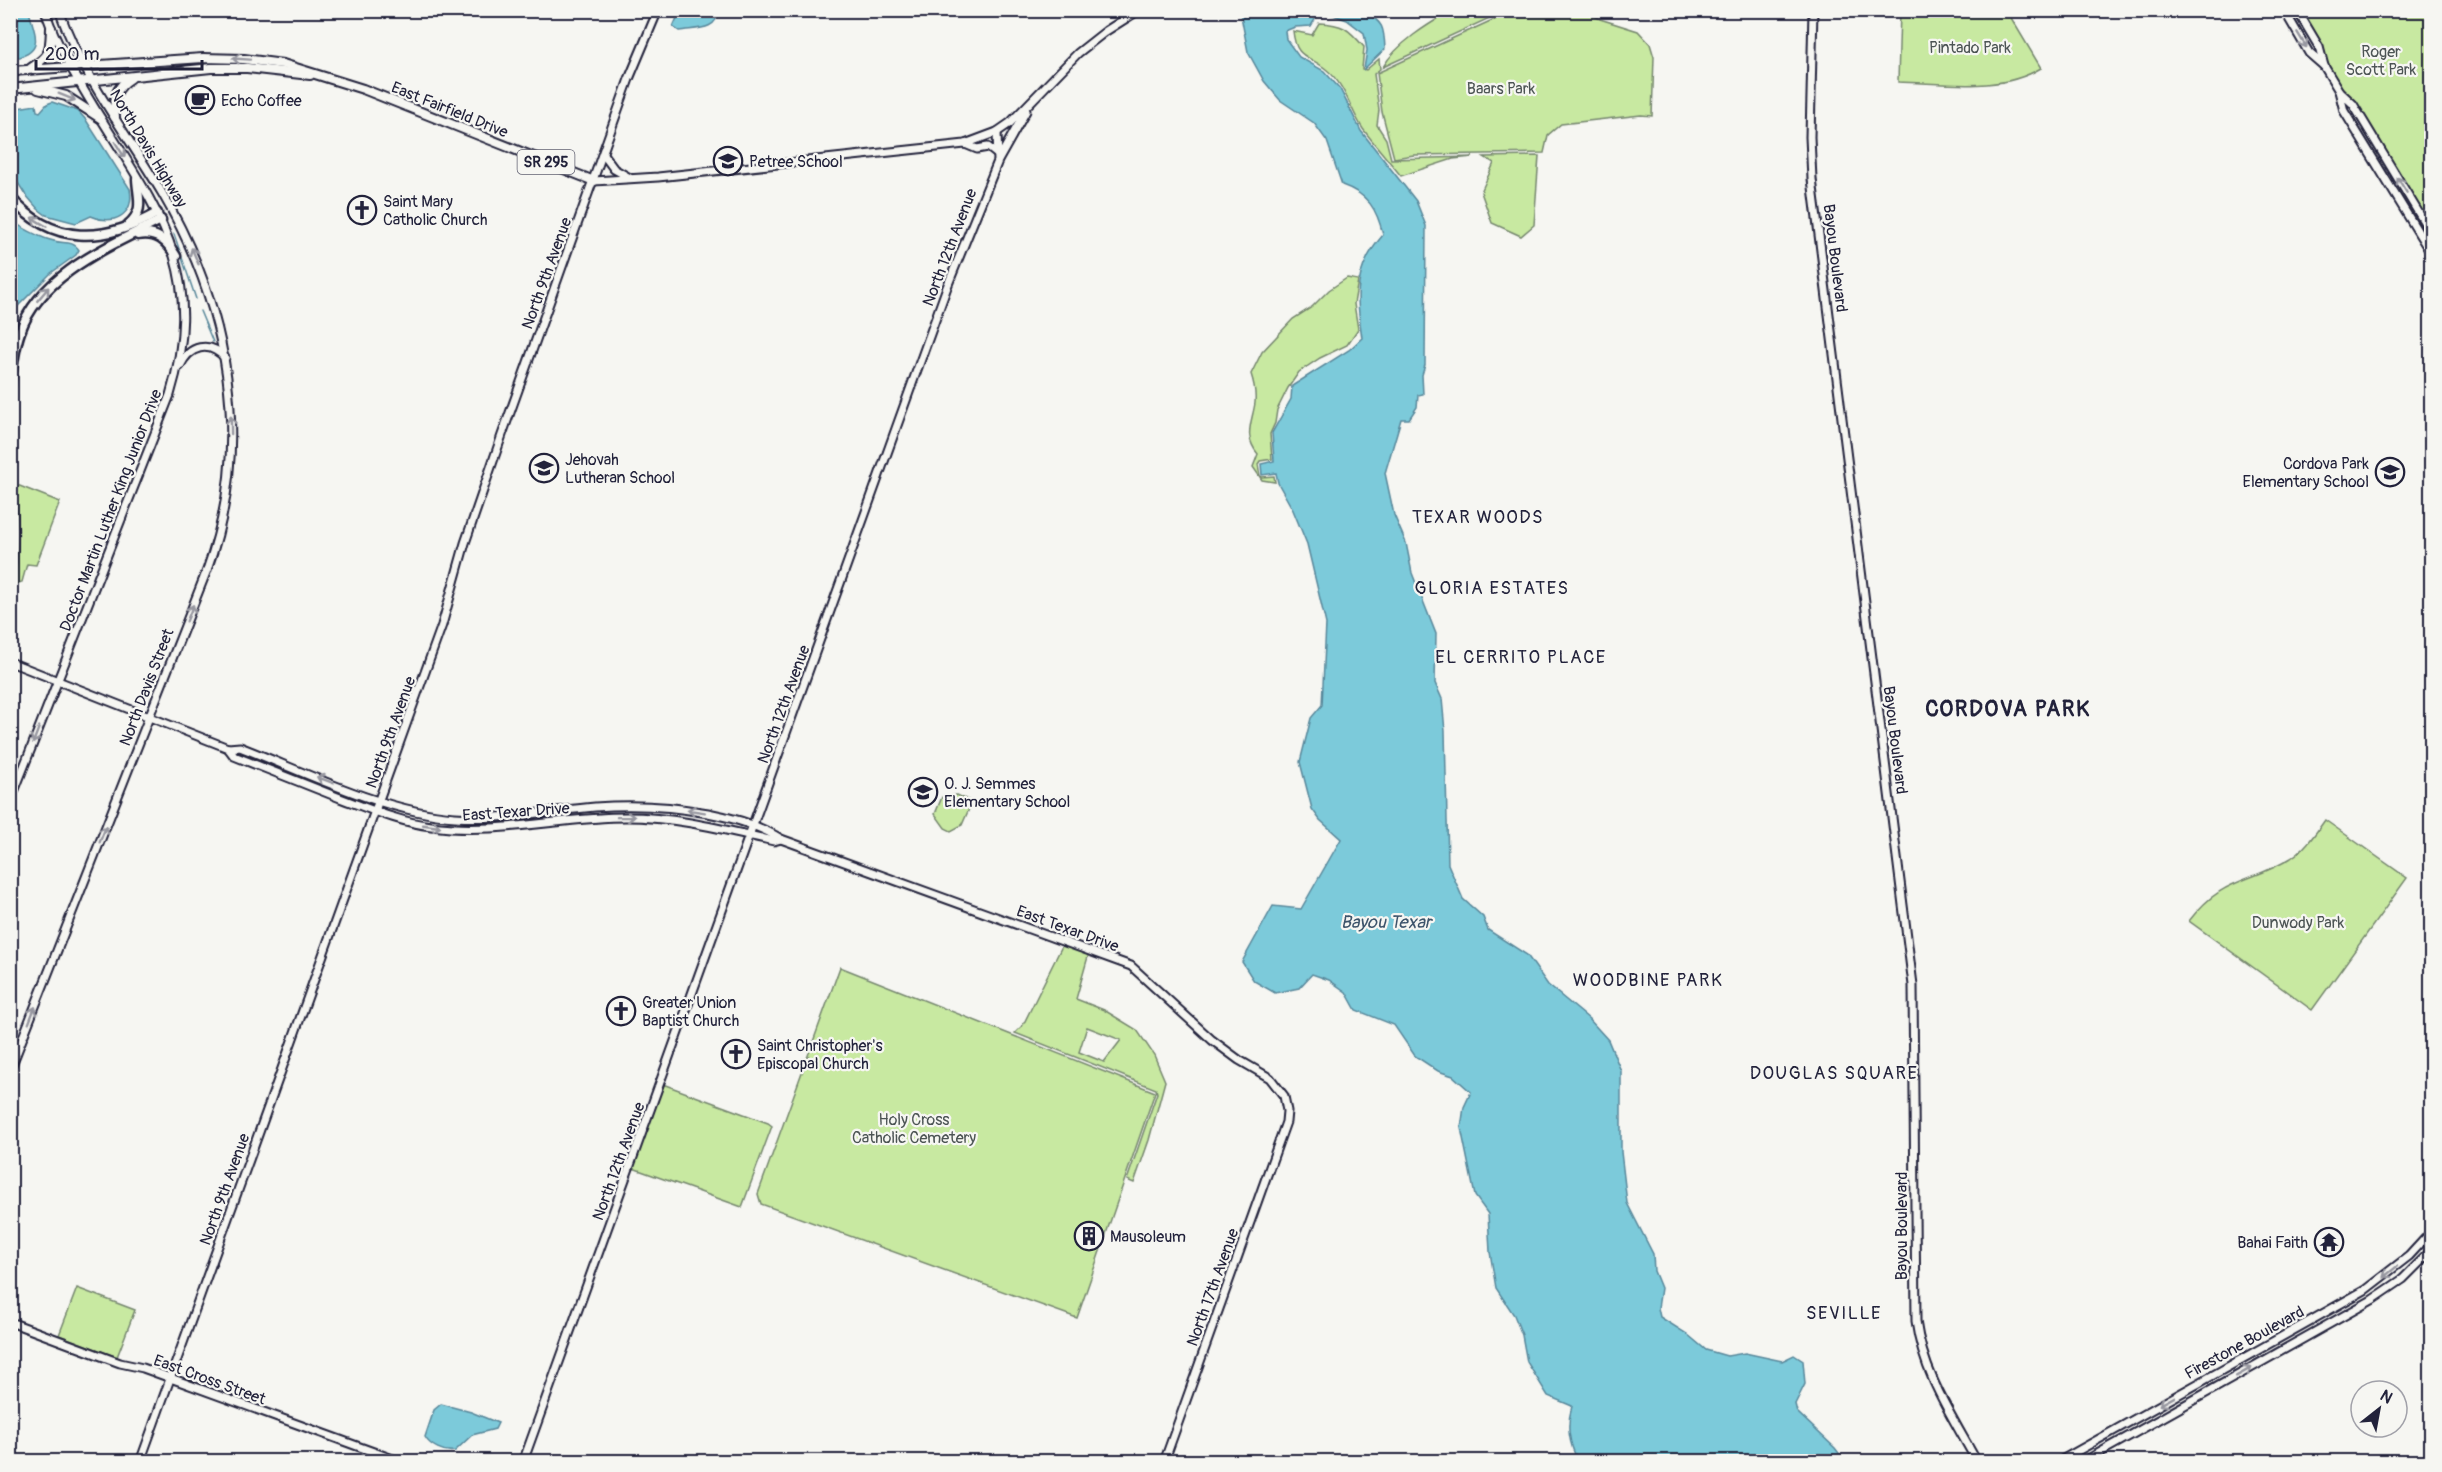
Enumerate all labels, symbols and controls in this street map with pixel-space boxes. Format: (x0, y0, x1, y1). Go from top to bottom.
one-way arrow (2296, 31, 2308, 48)
scale bar (36, 33, 202, 71)
park label: Pintado Park (1929, 38, 2011, 58)
park label: Roger Scott Park (2346, 42, 2417, 80)
text: 200 m (45, 43, 100, 66)
one-way arrow (231, 53, 251, 64)
street label: East Fairfield Drive (388, 77, 511, 142)
park label: Baars Park (1467, 79, 1535, 99)
cafe icon: Echo Coffee (184, 84, 216, 116)
street label: North Davis Highway (105, 86, 191, 211)
place label: Echo Coffee (221, 91, 302, 111)
one-way arrow (57, 92, 75, 103)
one-way arrow (114, 141, 126, 158)
school or university icon: Petree School (712, 145, 744, 177)
road number: SR 295 (518, 150, 574, 174)
place label: Petree School (749, 152, 843, 172)
one-way arrow (2395, 177, 2407, 194)
street label: North 12th Avenue (918, 186, 982, 309)
place label: Saint Mary Catholic Church (383, 192, 487, 230)
church icon: Saint Mary Catholic Church (346, 194, 378, 226)
street label: Bayou Boulevard (1818, 203, 1852, 313)
street label: North 9th Avenue (517, 215, 576, 332)
one-way arrow (31, 216, 48, 228)
one-way arrow (188, 248, 200, 266)
one-way arrow (36, 287, 50, 302)
street label: Doctor Martin Luther King Junior Drive (55, 386, 167, 634)
one-way arrow (226, 415, 237, 435)
place label: Jehovah Lutheran School (565, 450, 675, 488)
school or university icon: Jehovah Lutheran School (528, 452, 560, 484)
place label: Cordova Park Elementary School (2243, 454, 2369, 492)
school or university icon: Cordova Park Elementary School (2374, 456, 2406, 488)
district label: TEXAR WOODS (1412, 506, 1544, 529)
district label: GLORIA ESTATES (1415, 577, 1570, 600)
one-way arrow (185, 605, 196, 623)
street label: North Davis Street (115, 625, 179, 749)
street label: North 12th Avenue (753, 642, 815, 766)
district label: EL CERRITO PLACE (1435, 646, 1607, 669)
street label: North 9th Avenue (361, 674, 420, 791)
street label: Bayou Boulevard (1878, 685, 1912, 795)
district label: CORDOVA PARK (1925, 695, 2091, 723)
one-way arrow (30, 726, 41, 744)
one-way arrow (316, 774, 335, 785)
place label: O. J. Semmes Elementary School (944, 774, 1070, 812)
school or university icon: O. J. Semmes Elementary School (907, 776, 939, 808)
street label: East Texar Drive (462, 798, 570, 826)
one-way arrow (687, 806, 707, 817)
one-way arrow (615, 811, 635, 823)
one-way arrow (421, 821, 441, 832)
one-way arrow (98, 825, 109, 844)
street label: East Texar Drive (1014, 901, 1122, 957)
water label: Bayou Texar (1341, 911, 1434, 934)
park label: Dunwody Park (2252, 913, 2345, 933)
district label: WOODBINE PARK (1573, 969, 1723, 992)
place label: Greater Union Baptist Church (642, 993, 739, 1031)
church icon: Greater Union Baptist Church (605, 995, 637, 1027)
one-way arrow (27, 1007, 38, 1025)
place label: Saint Christopher's Episcopal Church (757, 1036, 883, 1074)
church icon: Saint Christopher's Episcopal Church (720, 1038, 752, 1070)
district label: DOUGLAS SQUARE (1750, 1062, 1918, 1085)
street label: North 12th Avenue (588, 1099, 650, 1223)
park label: Holy Cross Catholic Cemetery (852, 1110, 976, 1148)
street label: North 9th Avenue (195, 1131, 254, 1248)
street label: Bayou Boulevard (1892, 1172, 1912, 1280)
building icon: Mausoleum (1073, 1220, 1105, 1252)
street label: North 17th Avenue (1182, 1226, 1244, 1349)
temple icon: Bahai Faith (2313, 1226, 2345, 1258)
place label: Mausoleum (1110, 1227, 1186, 1247)
place label: Bahai Faith (2237, 1233, 2308, 1253)
one-way arrow (2383, 1266, 2399, 1279)
district label: SEVILLE (1806, 1302, 1882, 1325)
street label: Firestone Boulevard (2181, 1302, 2308, 1384)
street label: East Cross Street (151, 1350, 269, 1410)
one-way arrow (2235, 1365, 2252, 1377)
north arrow (2349, 1379, 2409, 1439)
text: N (2376, 1386, 2396, 1408)
one-way arrow (2159, 1395, 2176, 1407)

